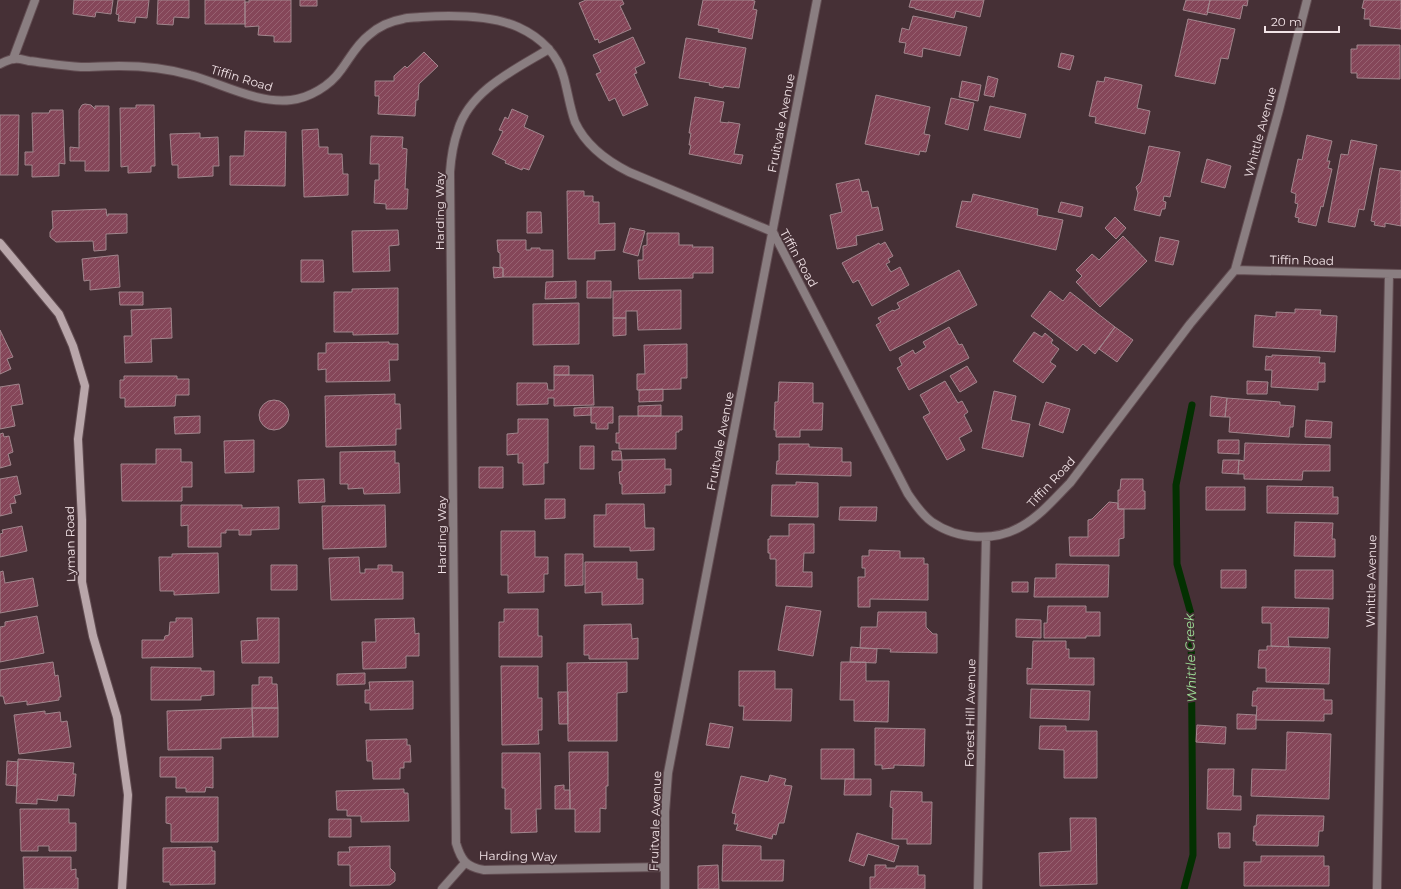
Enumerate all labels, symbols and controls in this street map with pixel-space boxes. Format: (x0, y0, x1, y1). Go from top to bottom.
scale bar (1265, 8, 1339, 34)
text: 20 m (1271, 14, 1302, 29)
street label: Tiffin Road (209, 61, 275, 95)
street label: Fruitvale Avenue (764, 72, 798, 174)
street label: Whittle Avenue (1241, 85, 1279, 179)
street label: Harding Way (432, 171, 447, 250)
street label: Tiffin Road (777, 226, 821, 290)
street label: Tiffin Road (1270, 252, 1334, 268)
street label: Fruitvale Avenue (703, 390, 737, 492)
street label: Tiffin Road (1024, 453, 1078, 511)
street label: Harding Way (434, 495, 449, 574)
street label: Lyman Road (62, 506, 78, 582)
street label: Whittle Avenue (1363, 534, 1379, 628)
water label: Whittle Creek (1180, 612, 1200, 703)
street label: Forest Hill Avenue (962, 659, 978, 767)
street label: Fruitvale Avenue (646, 771, 664, 871)
street label: Harding Way (479, 848, 558, 864)

